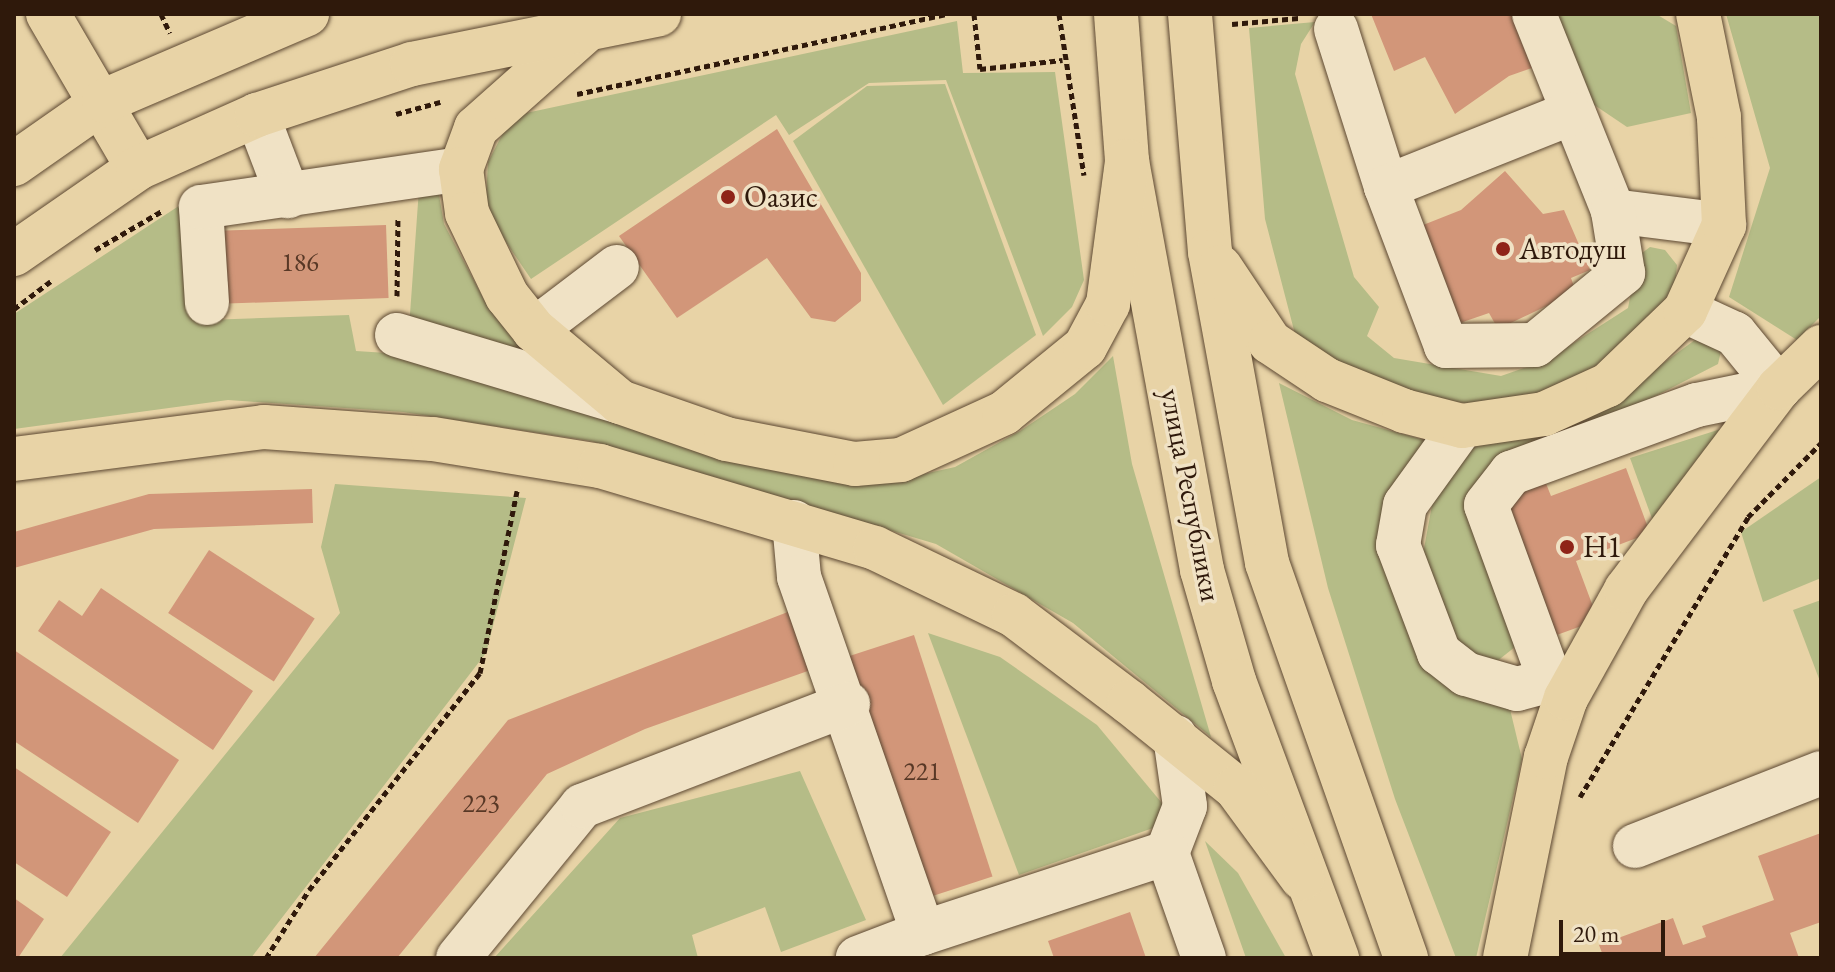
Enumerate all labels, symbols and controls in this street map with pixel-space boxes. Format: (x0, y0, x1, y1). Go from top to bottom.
place label: Оазис (744, 179, 818, 215)
marker: Оазис (719, 188, 737, 206)
place label: Автодуш (1519, 231, 1626, 267)
marker: Автодуш (1494, 240, 1512, 258)
house number: 186 (281, 247, 319, 279)
street label: улица Республики (1153, 385, 1229, 605)
place label: Н1 (1583, 529, 1622, 565)
marker: Н1 (1558, 538, 1576, 556)
house number: 221 (903, 756, 941, 788)
house number: 223 (462, 788, 500, 820)
scale bar (1563, 904, 1669, 954)
text: 20 m (1573, 918, 1620, 949)

